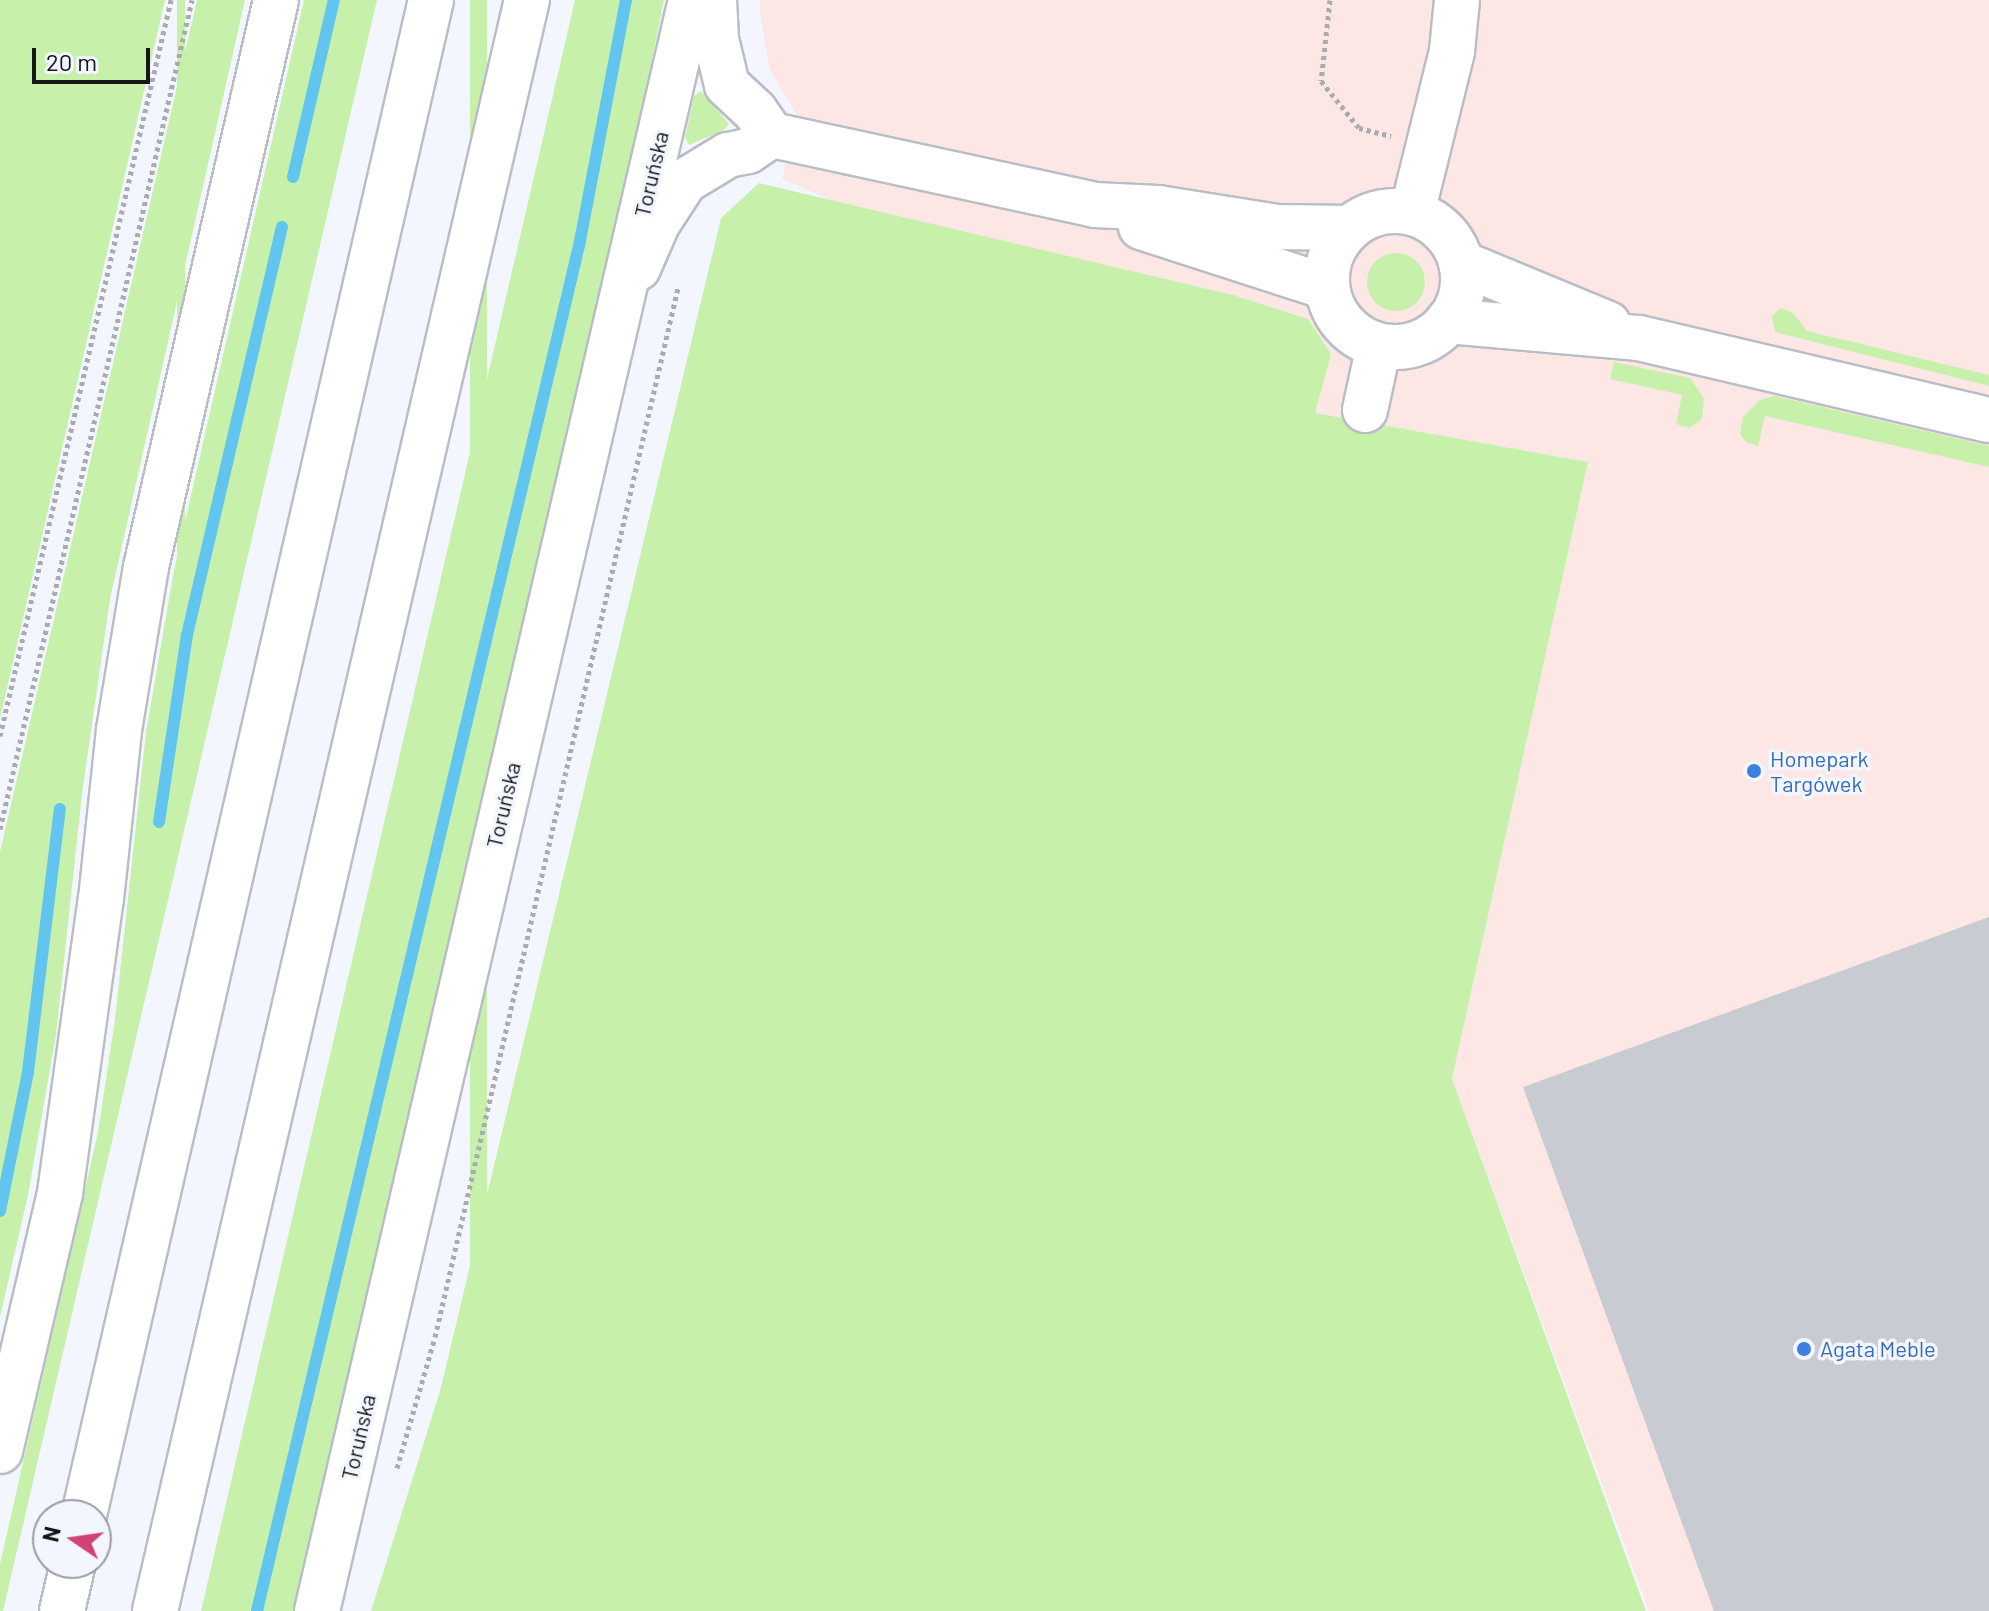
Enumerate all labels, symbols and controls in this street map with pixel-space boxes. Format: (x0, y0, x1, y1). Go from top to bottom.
scale bar (36, 32, 154, 82)
text: 20 m (46, 47, 97, 76)
street label: Toruńska (628, 129, 674, 219)
place label: Homepark Targówek (1770, 745, 1869, 796)
street label: Toruńska (480, 760, 526, 850)
marker: Homepark Targówek (1745, 762, 1763, 780)
place label: Agata Meble (1820, 1336, 1936, 1362)
marker: Agata Meble (1795, 1340, 1813, 1358)
street label: Toruńska (335, 1392, 381, 1482)
north arrow (32, 1499, 112, 1579)
text: N (36, 1524, 65, 1544)

